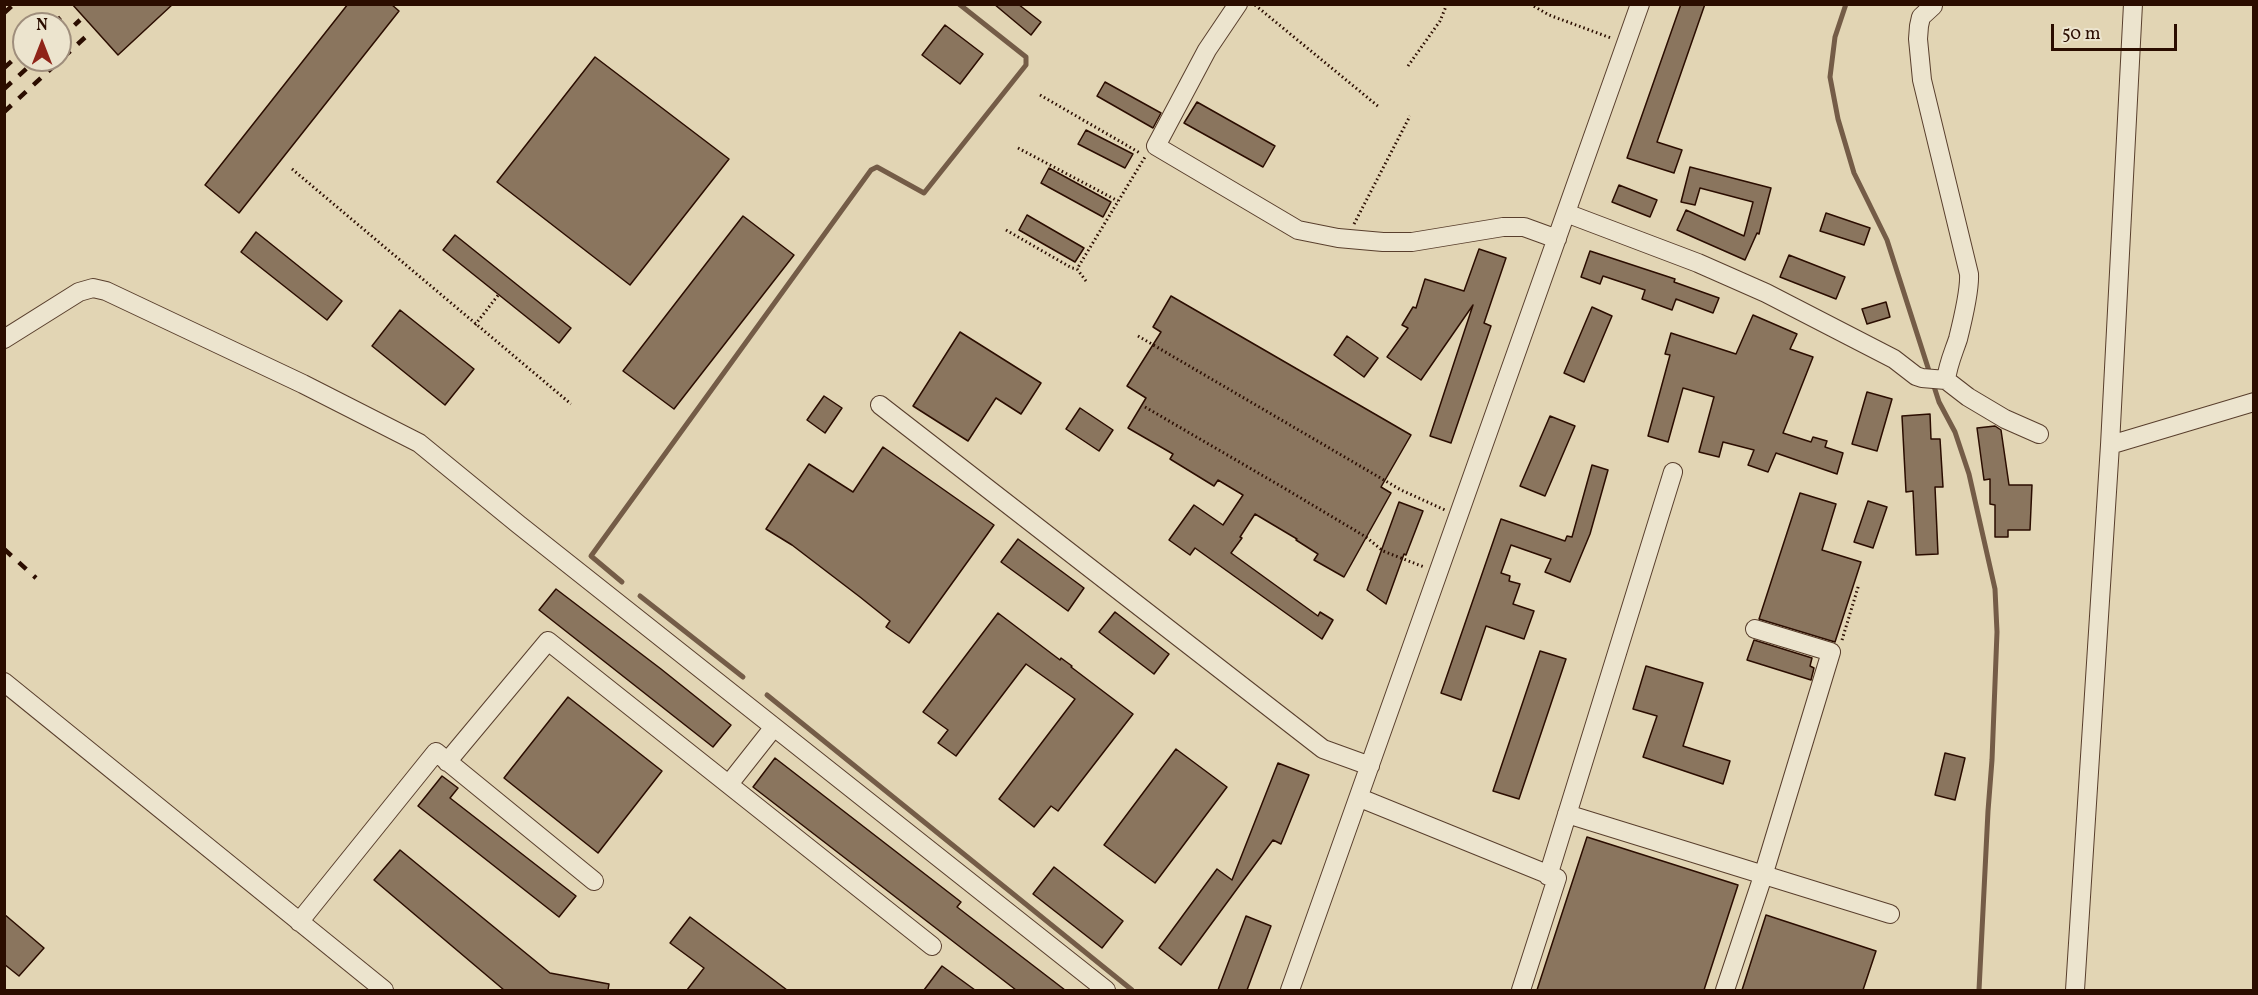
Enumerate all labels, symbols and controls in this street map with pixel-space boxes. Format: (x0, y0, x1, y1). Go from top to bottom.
north arrow (12, 12, 72, 72)
scale bar (2054, 12, 2180, 50)
text: N (36, 15, 48, 37)
text: 50 m (2062, 22, 2101, 47)

